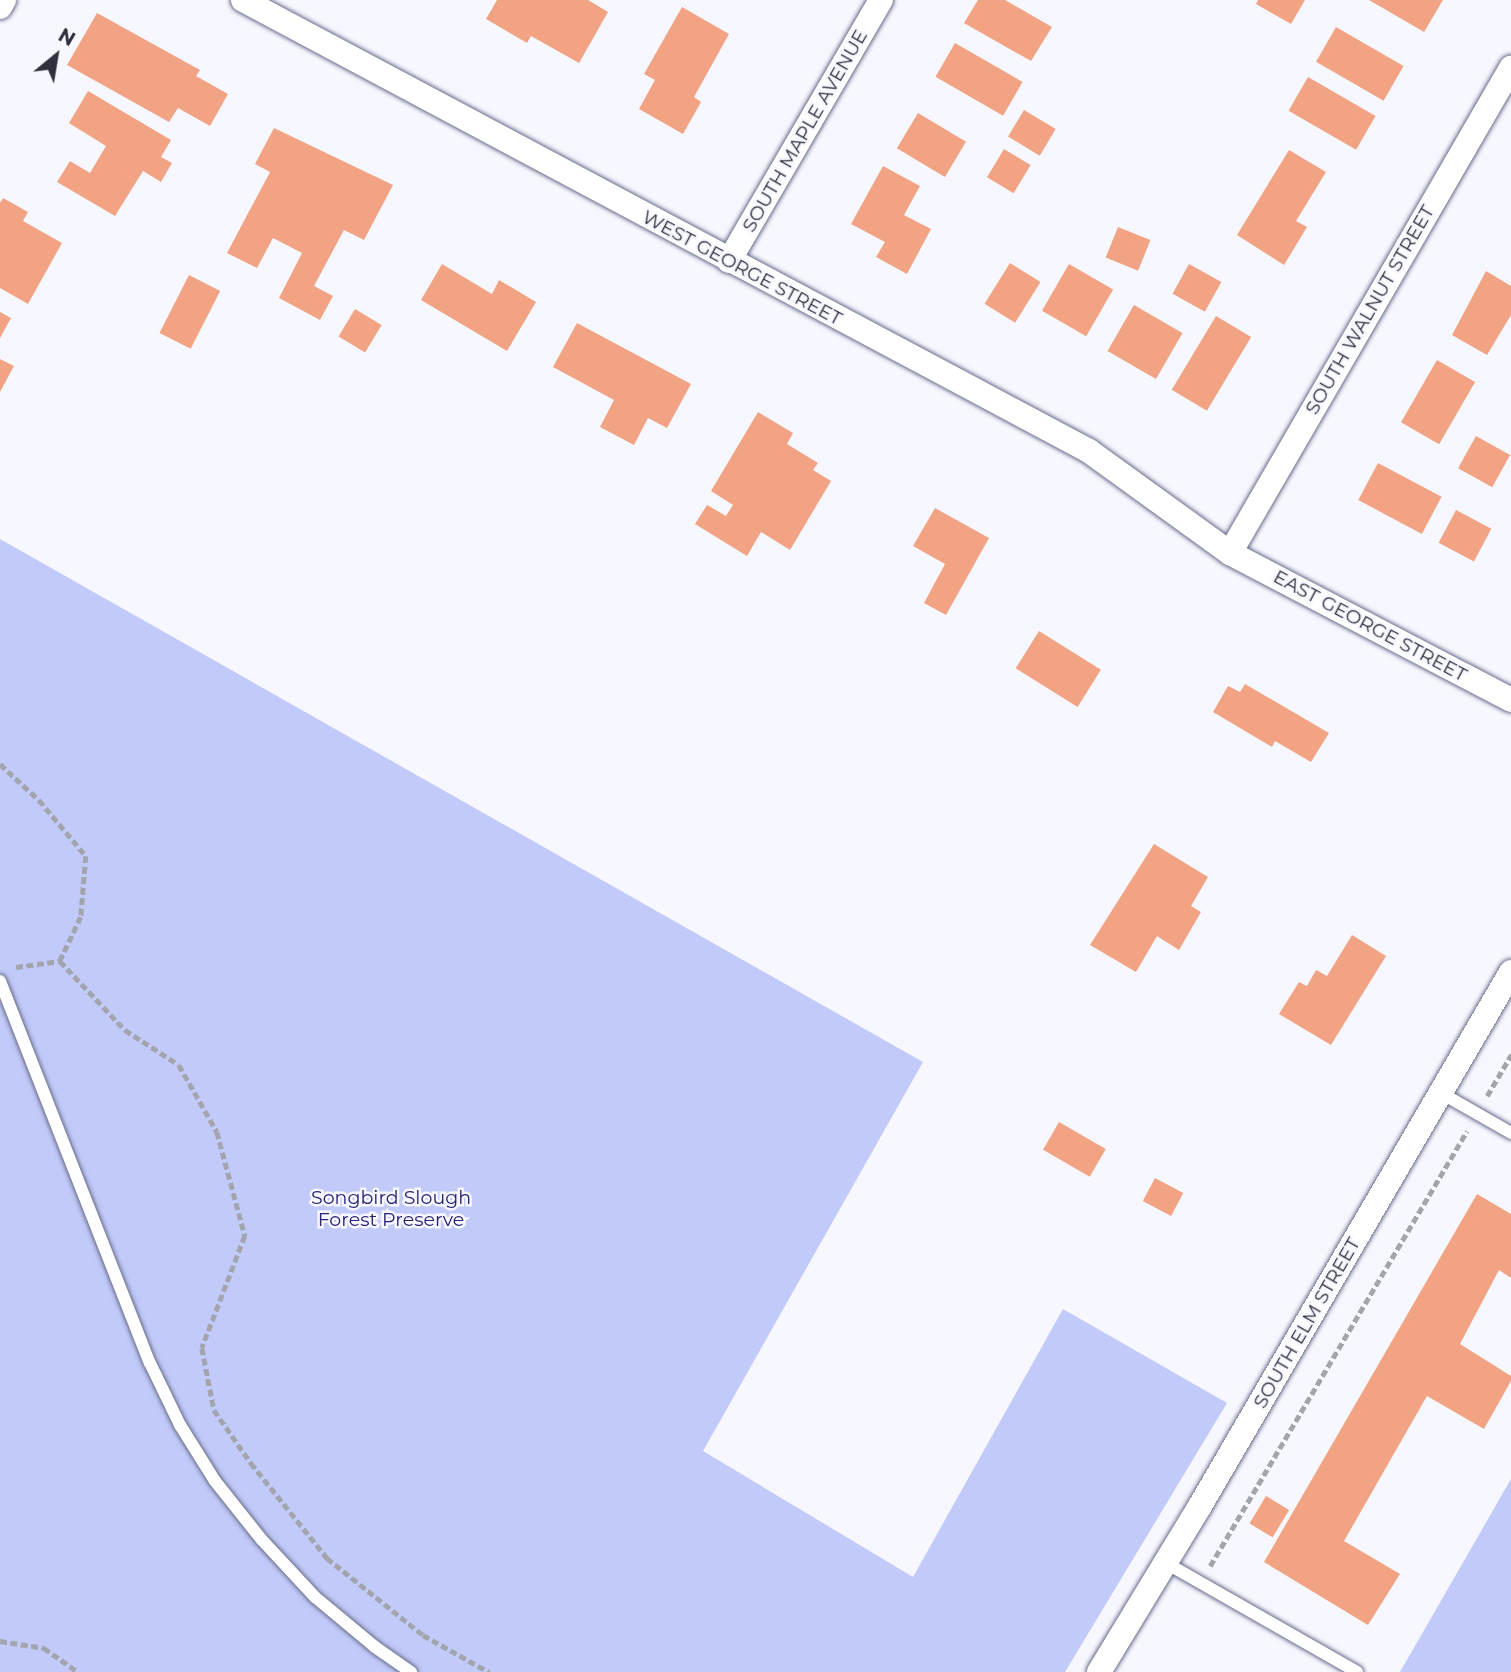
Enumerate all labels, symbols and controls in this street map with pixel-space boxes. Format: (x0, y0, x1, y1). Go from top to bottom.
north arrow (21, 21, 91, 91)
text: N (54, 24, 79, 51)
street label: SOUTH MAPLE AVENUE (738, 26, 872, 236)
street label: SOUTH WALNUT STREET (1301, 201, 1439, 419)
street label: WEST GEORGE STREET (638, 206, 846, 330)
street label: EAST GEORGE STREET (1269, 565, 1471, 687)
park label: Songbird Slough Forest Preserve (311, 1187, 471, 1231)
street label: SOUTH ELM STREET (1249, 1234, 1365, 1412)

